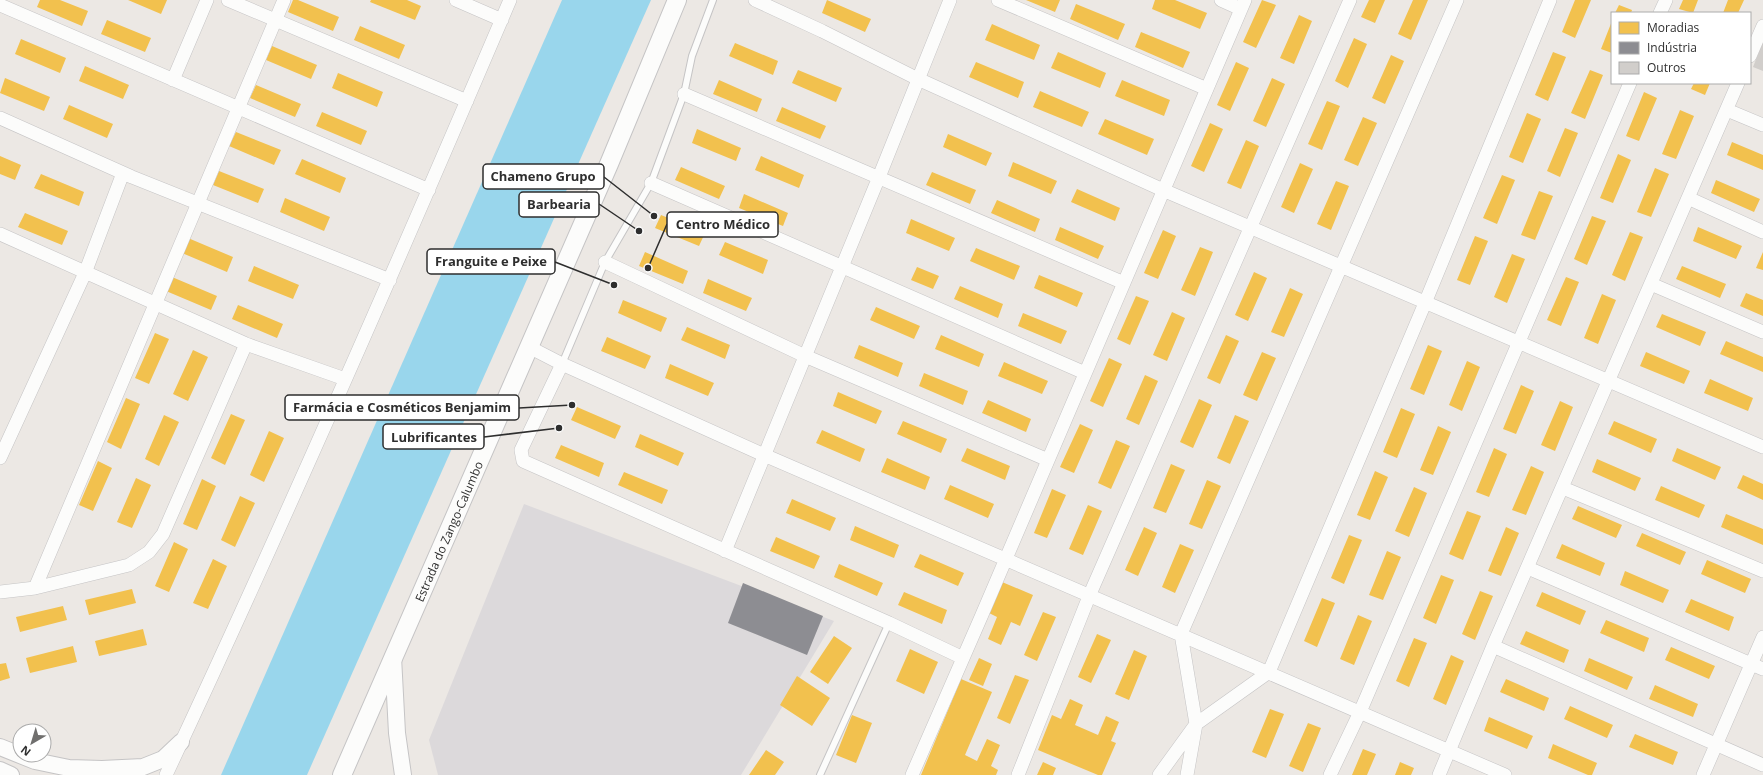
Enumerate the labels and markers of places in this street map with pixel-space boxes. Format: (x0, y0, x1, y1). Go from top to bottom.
callout: Chameno Grupo (483, 164, 604, 189)
callout: Barbearia (519, 192, 599, 217)
callout: Centro Médico (667, 212, 778, 237)
callout: Franguite e Peixe (427, 249, 555, 274)
callout: Farmácia e Cosméticos Benjamim (285, 395, 519, 420)
callout: Lubrificantes (383, 424, 484, 449)

